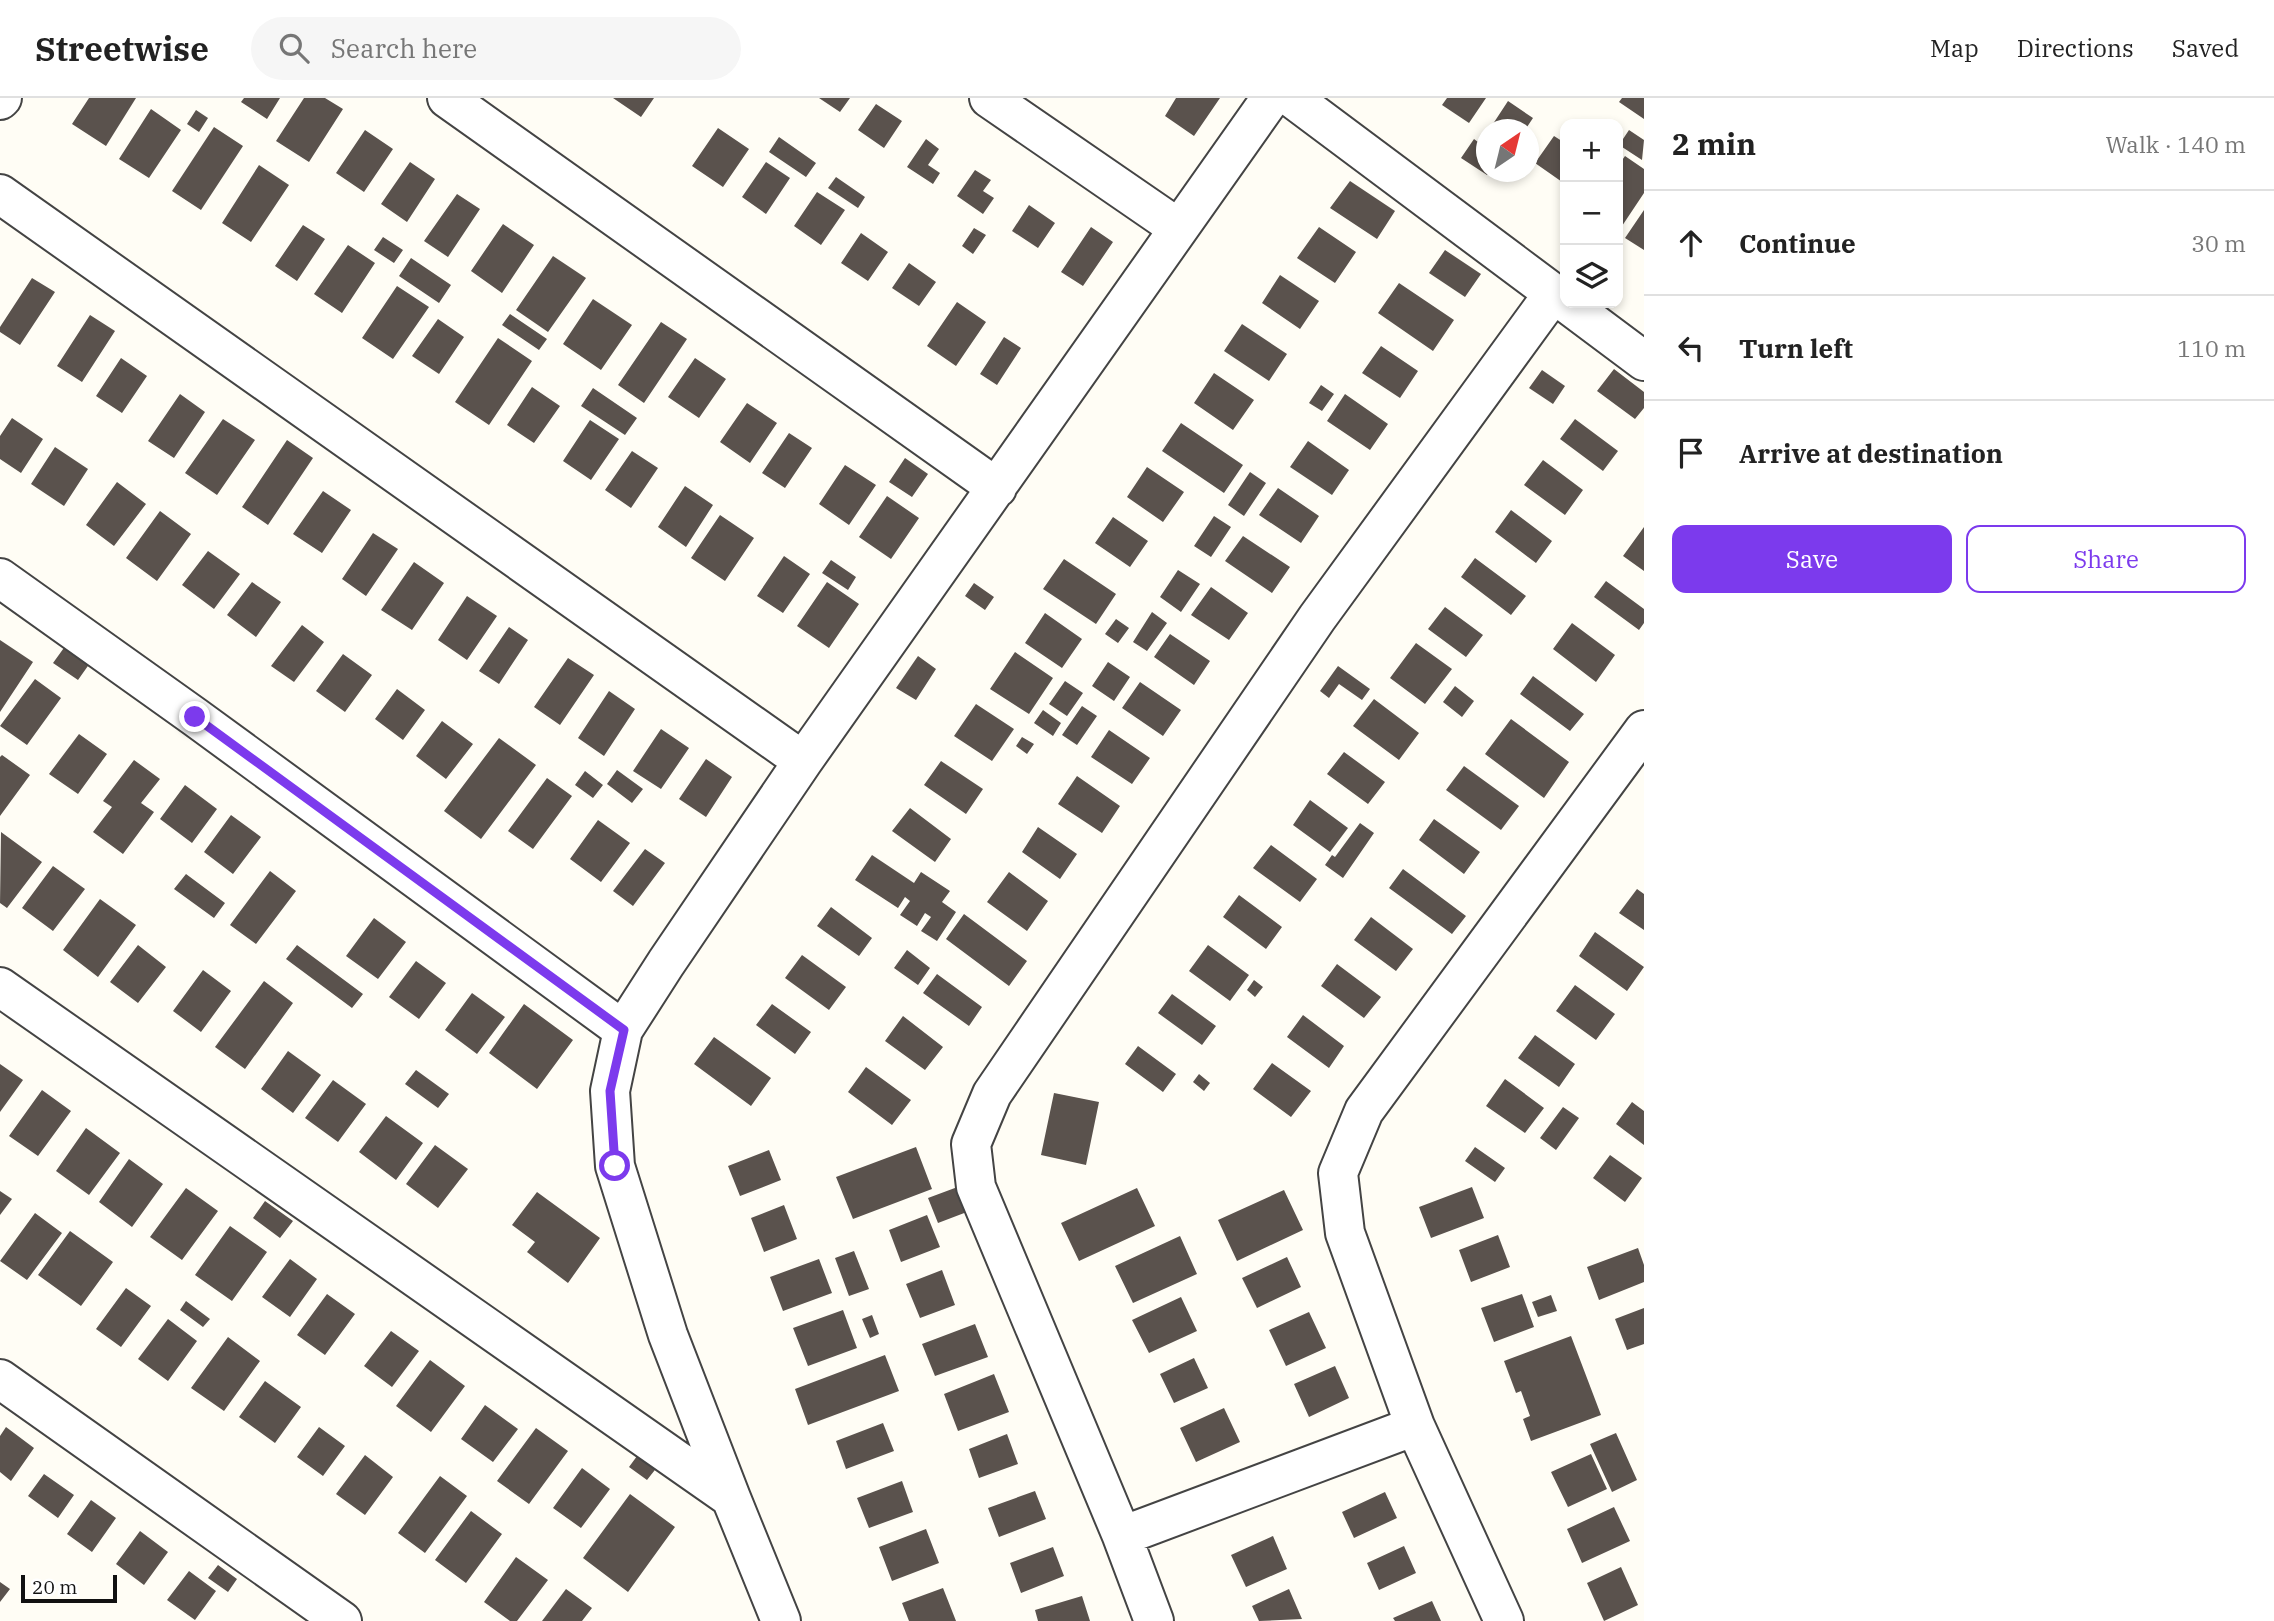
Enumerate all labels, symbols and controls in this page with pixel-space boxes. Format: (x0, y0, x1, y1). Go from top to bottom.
search box (251, 17, 741, 80)
text: Streetwise (35, 27, 209, 70)
icon: search (275, 29, 313, 67)
text: Search here (331, 31, 477, 65)
text: Map (1930, 32, 1979, 64)
text: Directions (2017, 32, 2134, 64)
text: Saved (2172, 32, 2239, 64)
north arrow (1476, 119, 1539, 182)
map controls (1560, 119, 1623, 308)
button: + (1560, 119, 1623, 182)
text: 2 min (1672, 124, 1756, 163)
text: Walk · 140 m (2105, 129, 2246, 159)
button: − (1560, 182, 1623, 245)
icon: ahead (1672, 224, 1710, 262)
text: Continue (1739, 226, 1856, 260)
text: 30 m (2191, 228, 2246, 258)
button: layers (1560, 245, 1623, 308)
icon: left (1672, 329, 1710, 367)
text: Turn left (1739, 331, 1853, 365)
text: 110 m (2177, 333, 2246, 363)
icon: arrive (1672, 434, 1710, 472)
text: Arrive at destination (1739, 436, 2003, 470)
button: Save (1672, 525, 1952, 593)
button: Share (1966, 525, 2246, 593)
route end (179, 701, 210, 732)
route start (599, 1150, 630, 1181)
scale bar (21, 1572, 117, 1604)
text: 20 m (32, 1575, 77, 1599)

